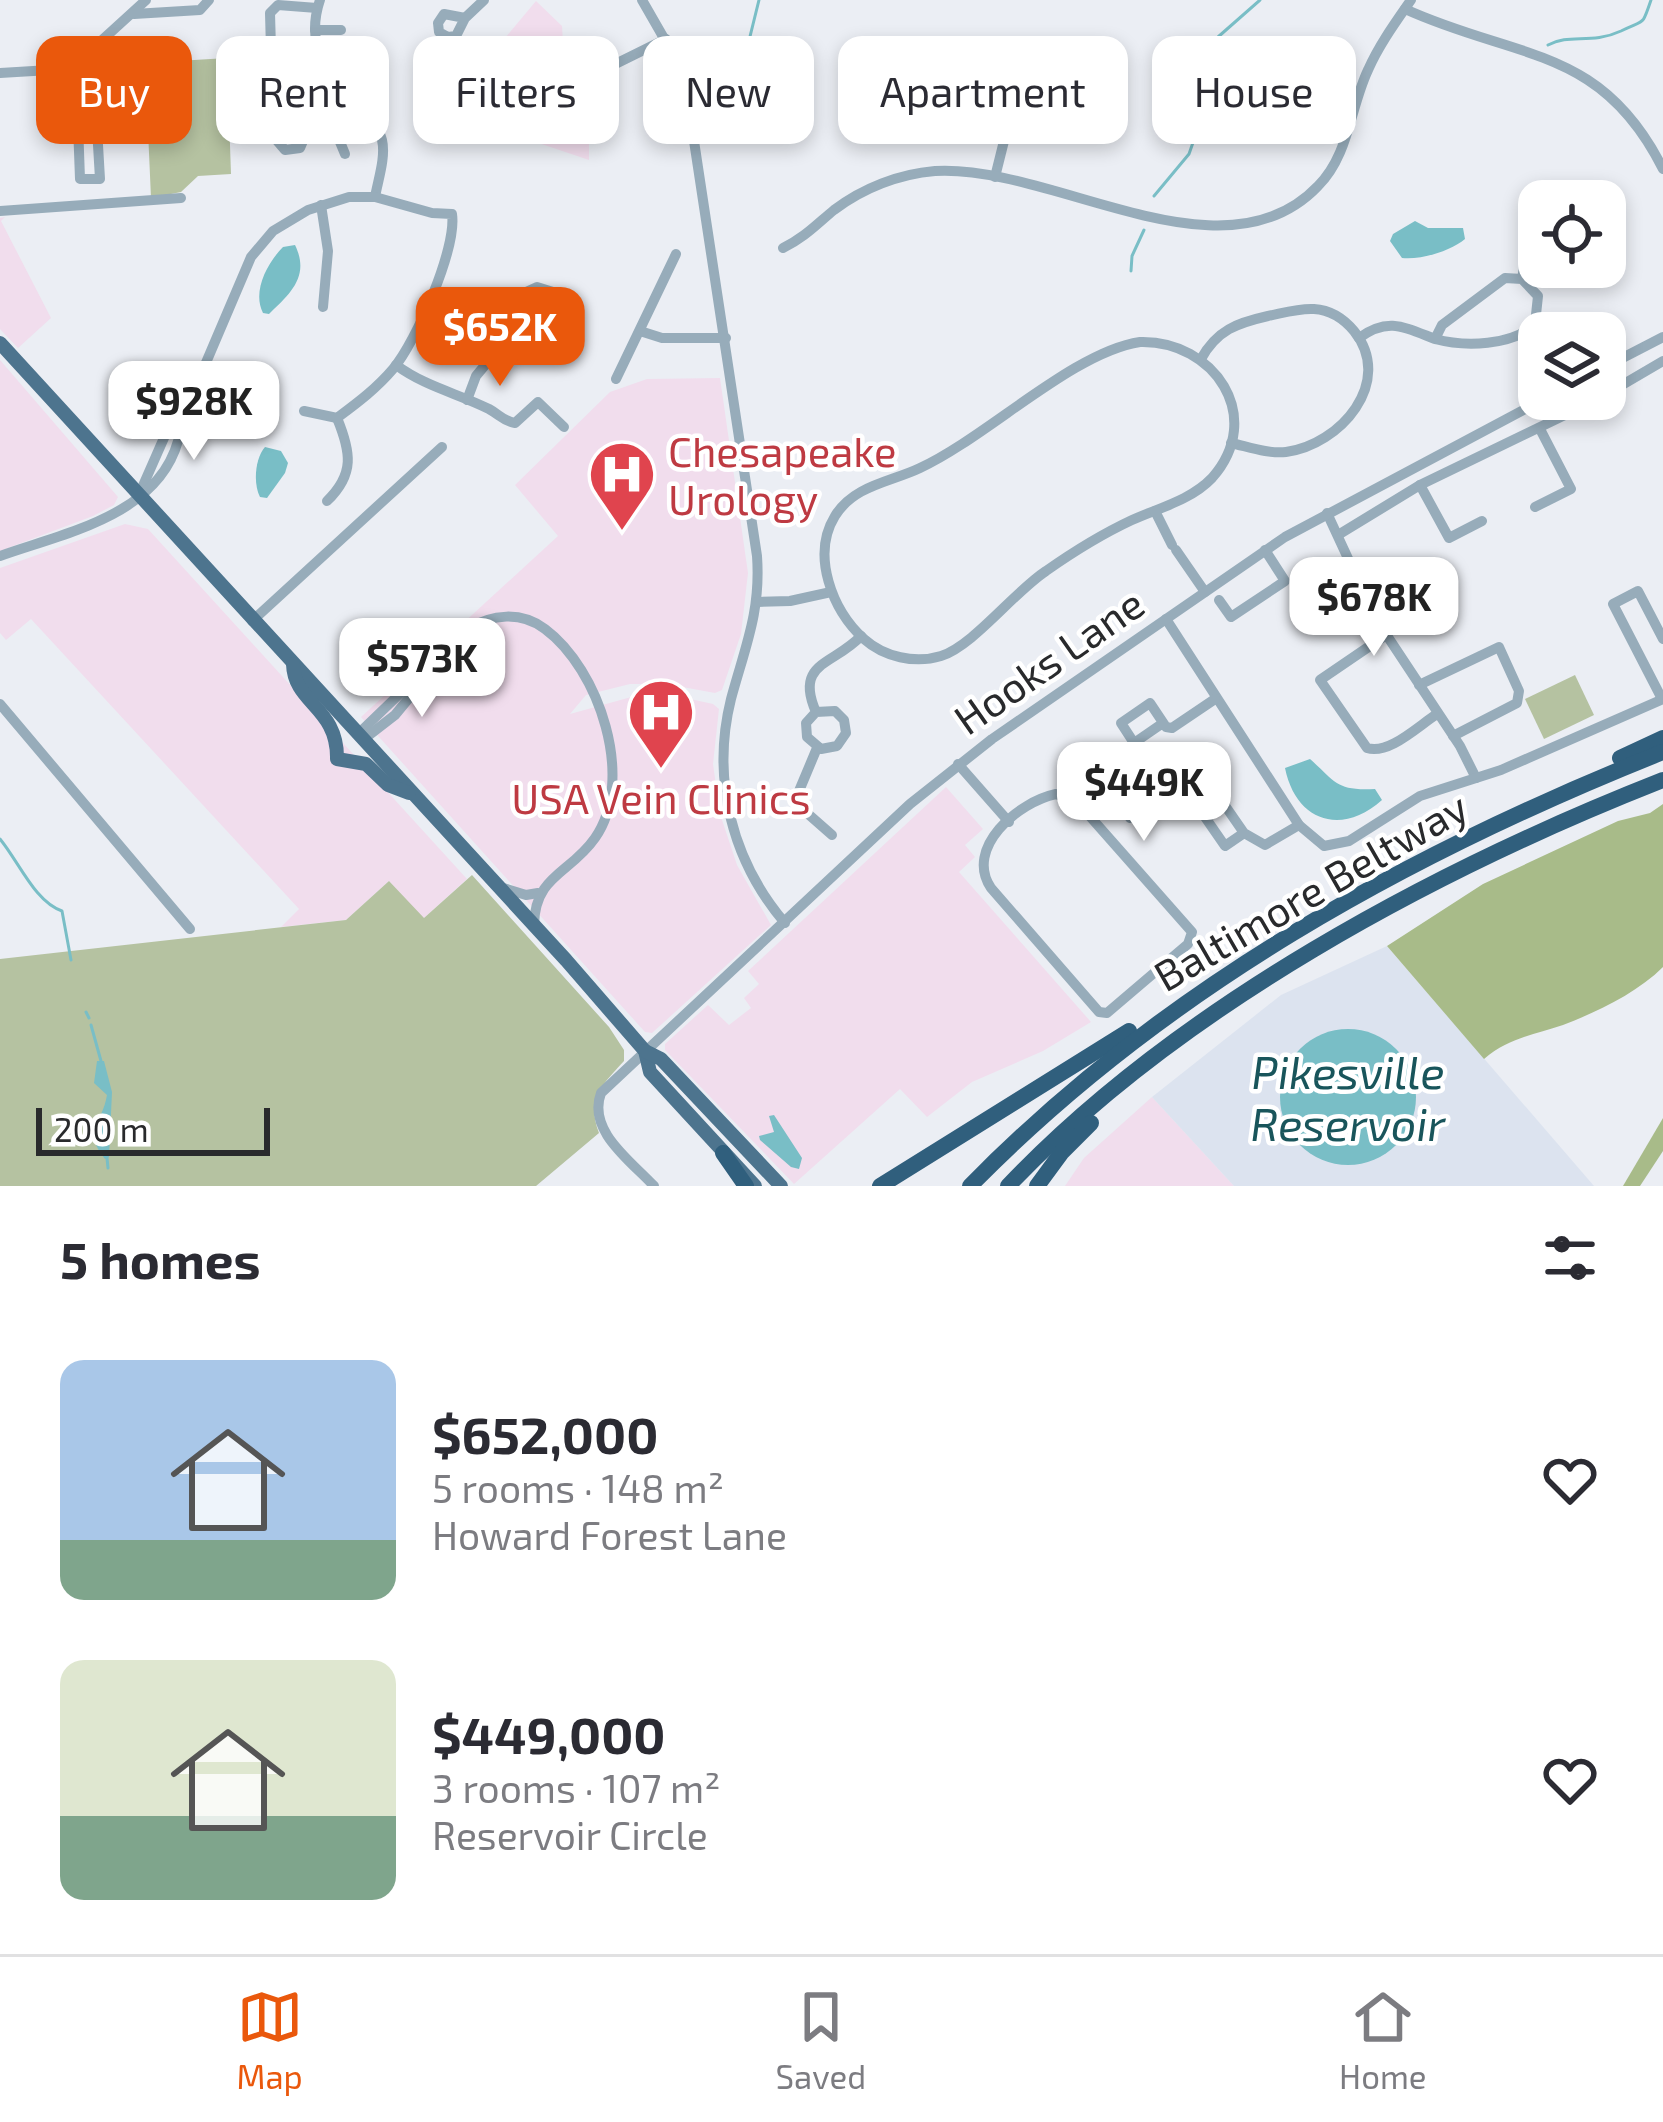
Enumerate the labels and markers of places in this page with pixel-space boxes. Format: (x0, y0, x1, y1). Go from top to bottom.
pin: $652K (416, 287, 584, 389)
pin: $928K (110, 361, 278, 463)
place label: Chesapeake Urology (668, 425, 897, 523)
hospital icon: Chesapeake Urology (587, 439, 657, 533)
pin: $678K (1290, 557, 1458, 659)
pin: $573K (338, 618, 506, 720)
hospital icon: USA Vein Clinics (626, 677, 696, 771)
pin: $449K (1060, 742, 1228, 844)
place label: USA Vein Clinics (511, 772, 811, 822)

